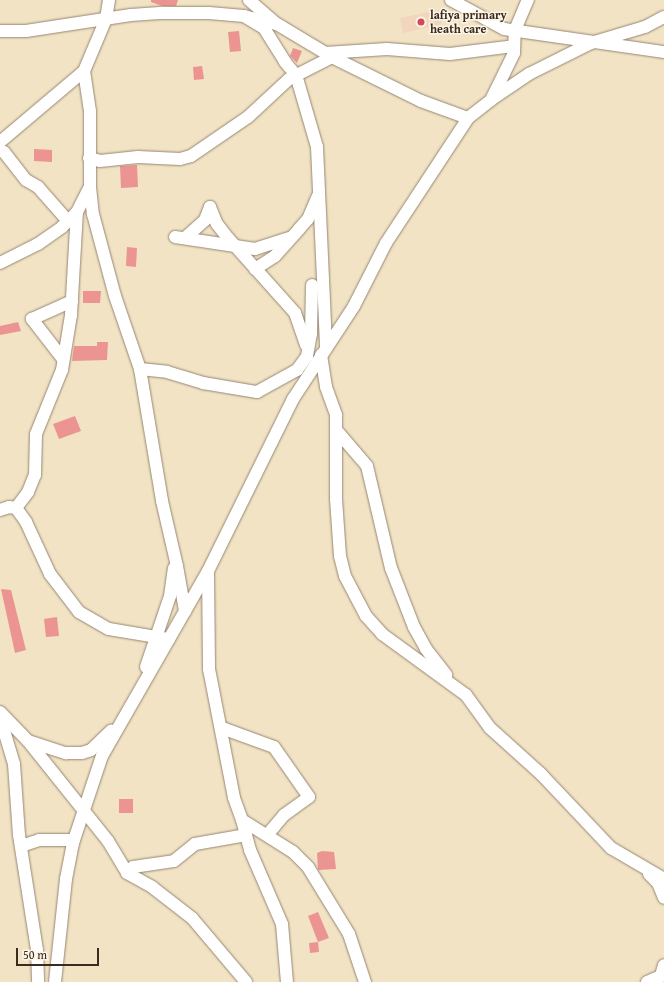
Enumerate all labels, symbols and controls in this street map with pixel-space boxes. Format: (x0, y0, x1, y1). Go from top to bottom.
place label: lafiya primary heath care (430, 8, 507, 36)
marker: lafiya primary heath care (415, 16, 427, 28)
scale bar (18, 940, 101, 966)
text: 50 m (23, 946, 47, 963)

